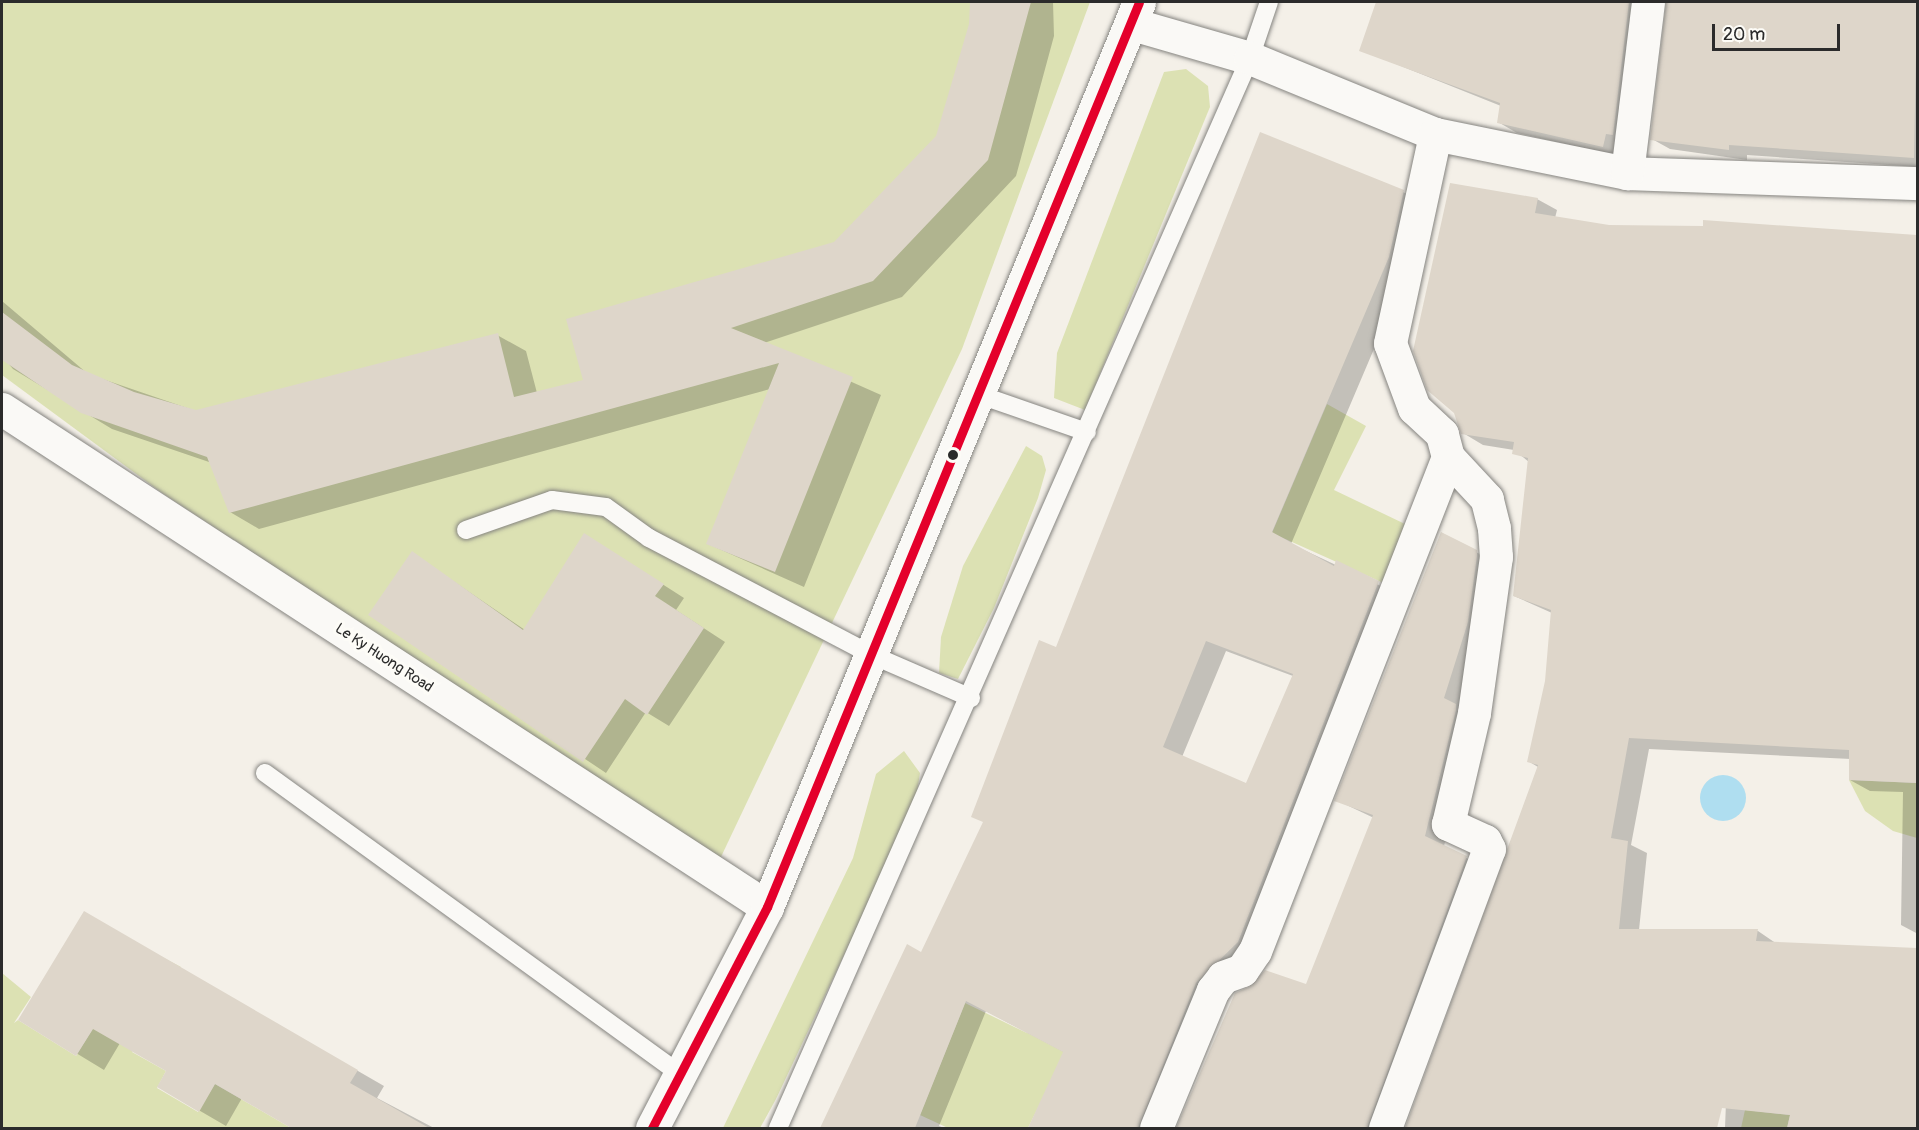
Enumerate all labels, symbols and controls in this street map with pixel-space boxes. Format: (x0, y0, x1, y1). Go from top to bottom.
scale bar (1715, 12, 1842, 50)
text: 20 m (1723, 23, 1765, 46)
unlabelled marker (947, 449, 959, 461)
street label: Le Ky Huong Road (332, 620, 436, 696)

